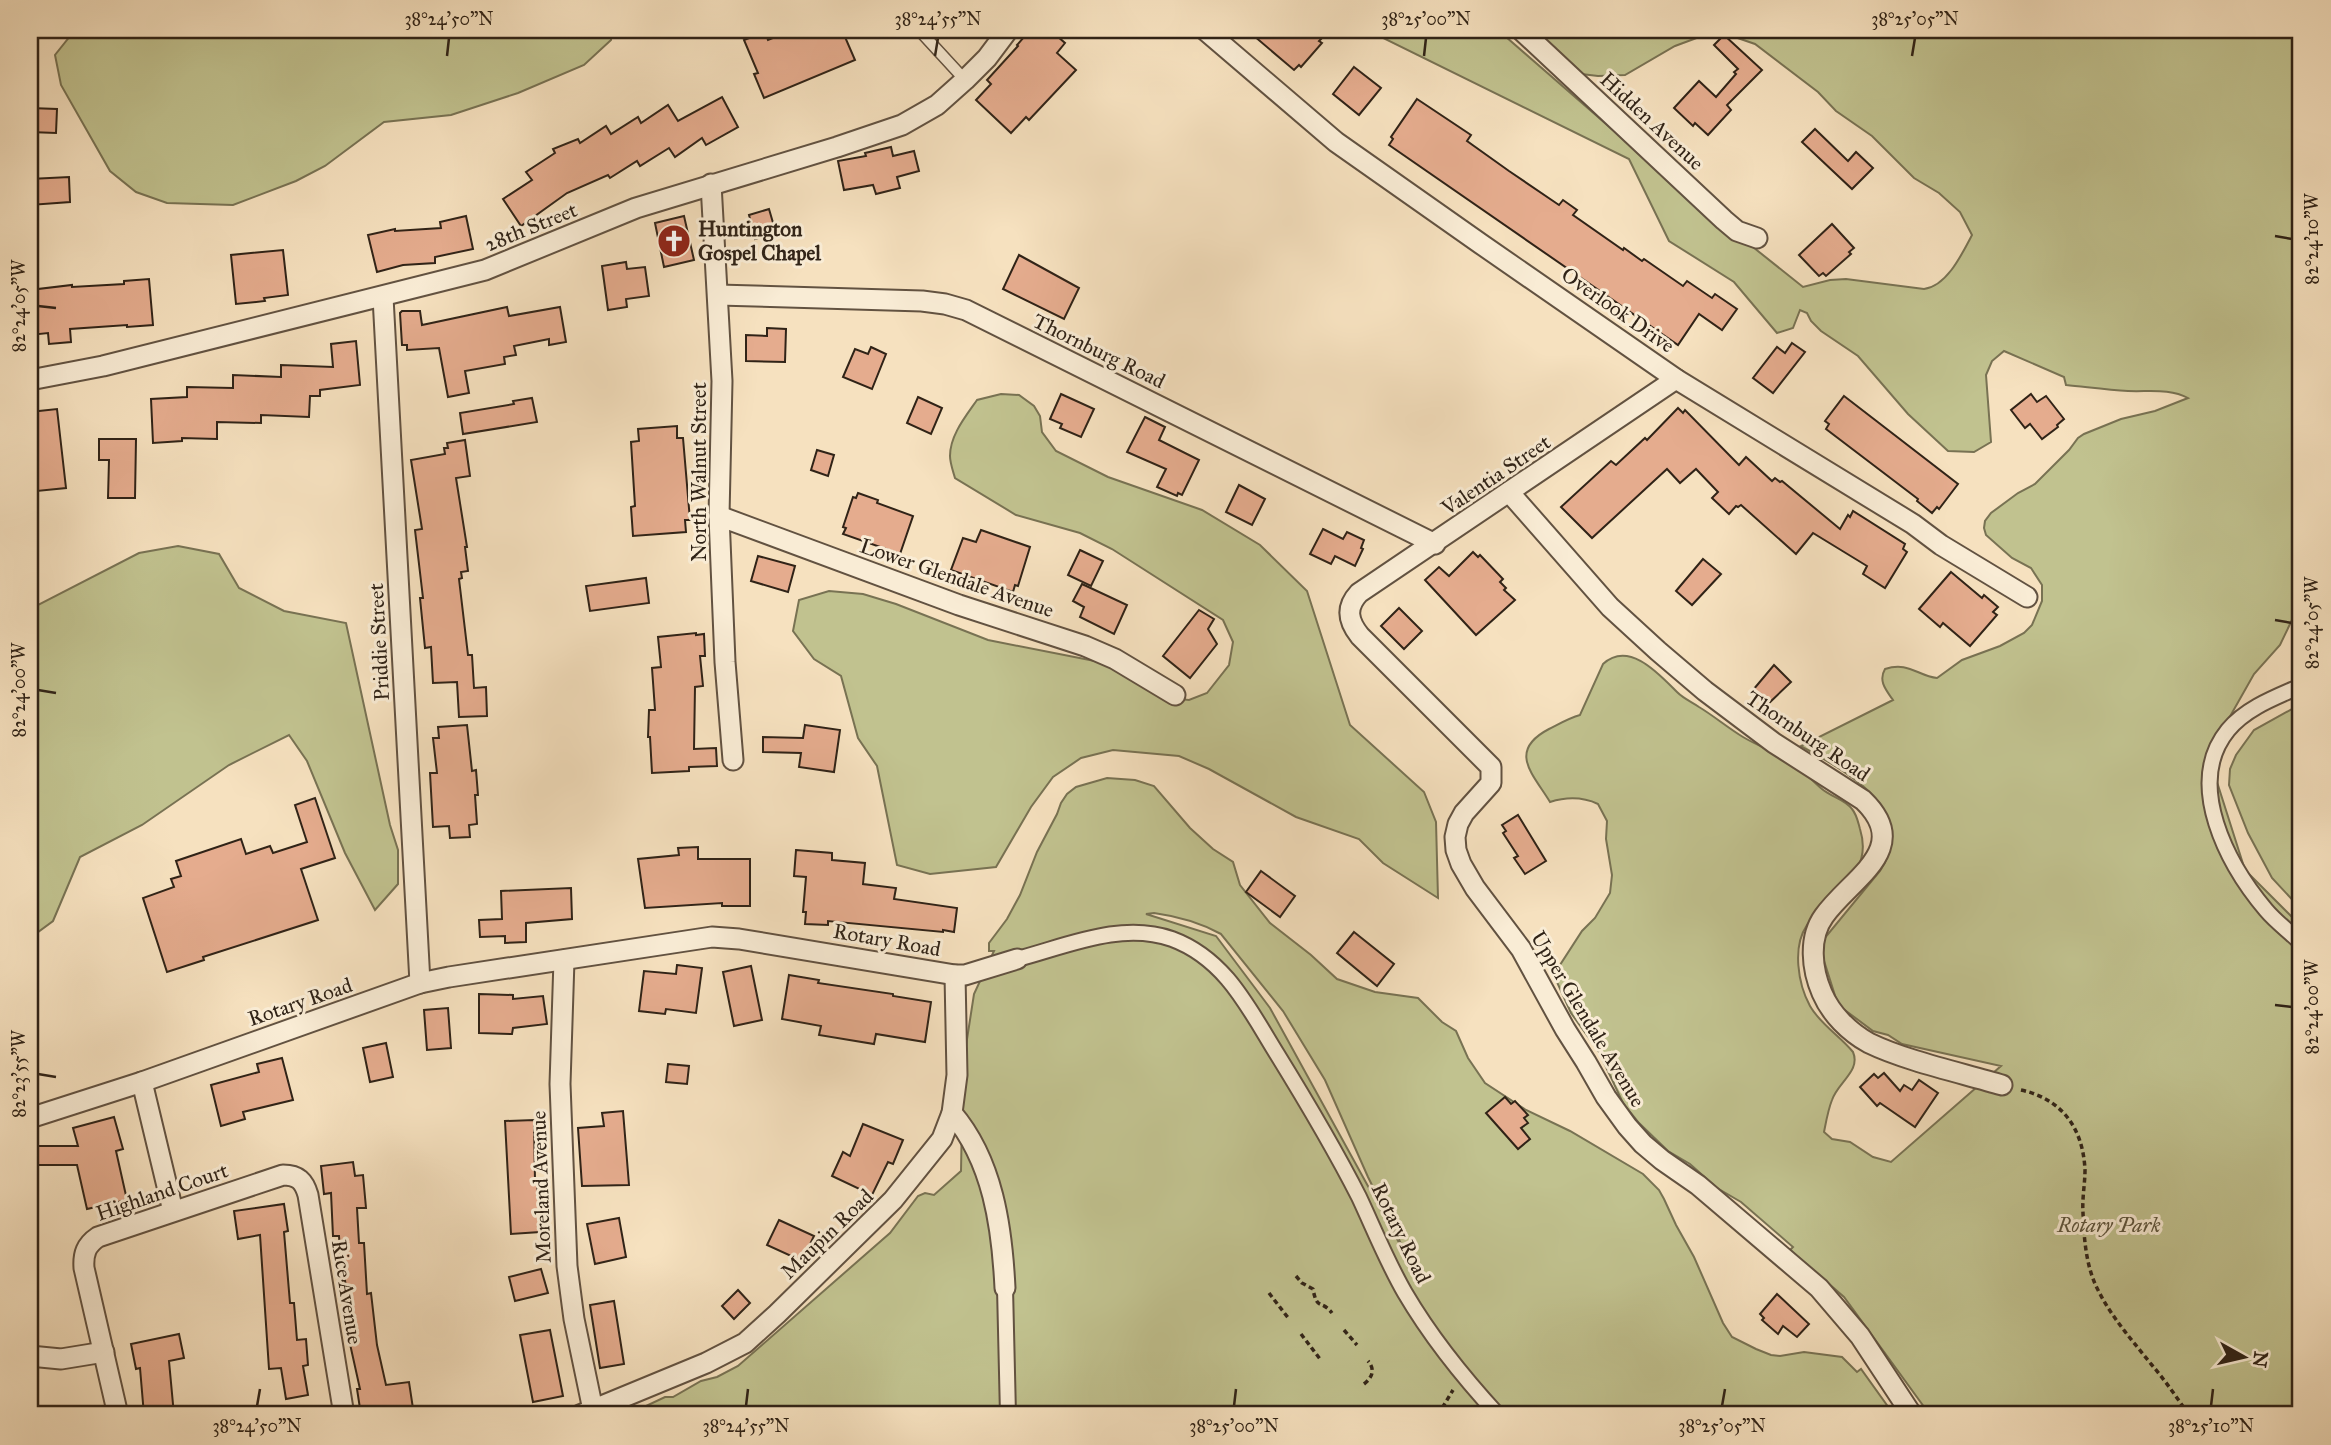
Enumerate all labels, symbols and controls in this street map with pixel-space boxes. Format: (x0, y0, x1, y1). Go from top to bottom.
text: 38°24'50"N (404, 8, 494, 30)
text: 38°24'55"N (894, 8, 982, 30)
text: 38°25'00"N (1381, 8, 1471, 30)
text: 38°25'05"N (1871, 8, 1959, 30)
street label: Hidden Avenue (1595, 66, 1710, 176)
text: 82°24'10"W (2301, 192, 2323, 285)
street label: 28th Street (481, 197, 582, 257)
place label: Huntington Gospel Chapel (698, 216, 822, 266)
church icon: Huntington Gospel Chapel (655, 222, 693, 260)
text: 82°24'05"W (8, 259, 30, 352)
street label: Overlook Drive (1556, 261, 1680, 359)
street label: Thornburg Road (1029, 308, 1170, 394)
street label: North Walnut Street (686, 382, 712, 562)
street label: Valentia Street (1436, 429, 1556, 522)
street label: Lower Glendale Avenue (857, 533, 1058, 623)
text: 82°24'05"W (2301, 576, 2323, 669)
street label: Priddie Street (363, 582, 395, 701)
text: 82°24'00"W (8, 642, 30, 737)
street label: Thornburg Road (1741, 685, 1875, 787)
street label: Rotary Road (831, 918, 943, 962)
street label: Upper Glendale Avenue (1525, 926, 1651, 1112)
text: 82°24'00"W (2301, 959, 2323, 1054)
street label: Rotary Road (244, 972, 356, 1032)
text: 82°23'55"W (8, 1029, 30, 1118)
street label: Moreland Avenue (525, 1110, 557, 1264)
street label: Highland Court (93, 1157, 232, 1227)
street label: Rotary Road (1366, 1178, 1437, 1288)
street label: Maupin Road (775, 1183, 879, 1285)
park label: Rotary Park (2056, 1212, 2161, 1238)
street label: Rice Avenue (326, 1238, 368, 1346)
north arrow (2208, 1322, 2278, 1392)
text: N (2248, 1350, 2273, 1369)
text: 38°24'50"N (212, 1415, 302, 1437)
text: 38°24'55"N (702, 1415, 790, 1437)
text: 38°25'00"N (1189, 1415, 1279, 1437)
text: 38°25'05"N (1678, 1415, 1766, 1437)
text: 38°25'10"N (2168, 1415, 2254, 1437)

